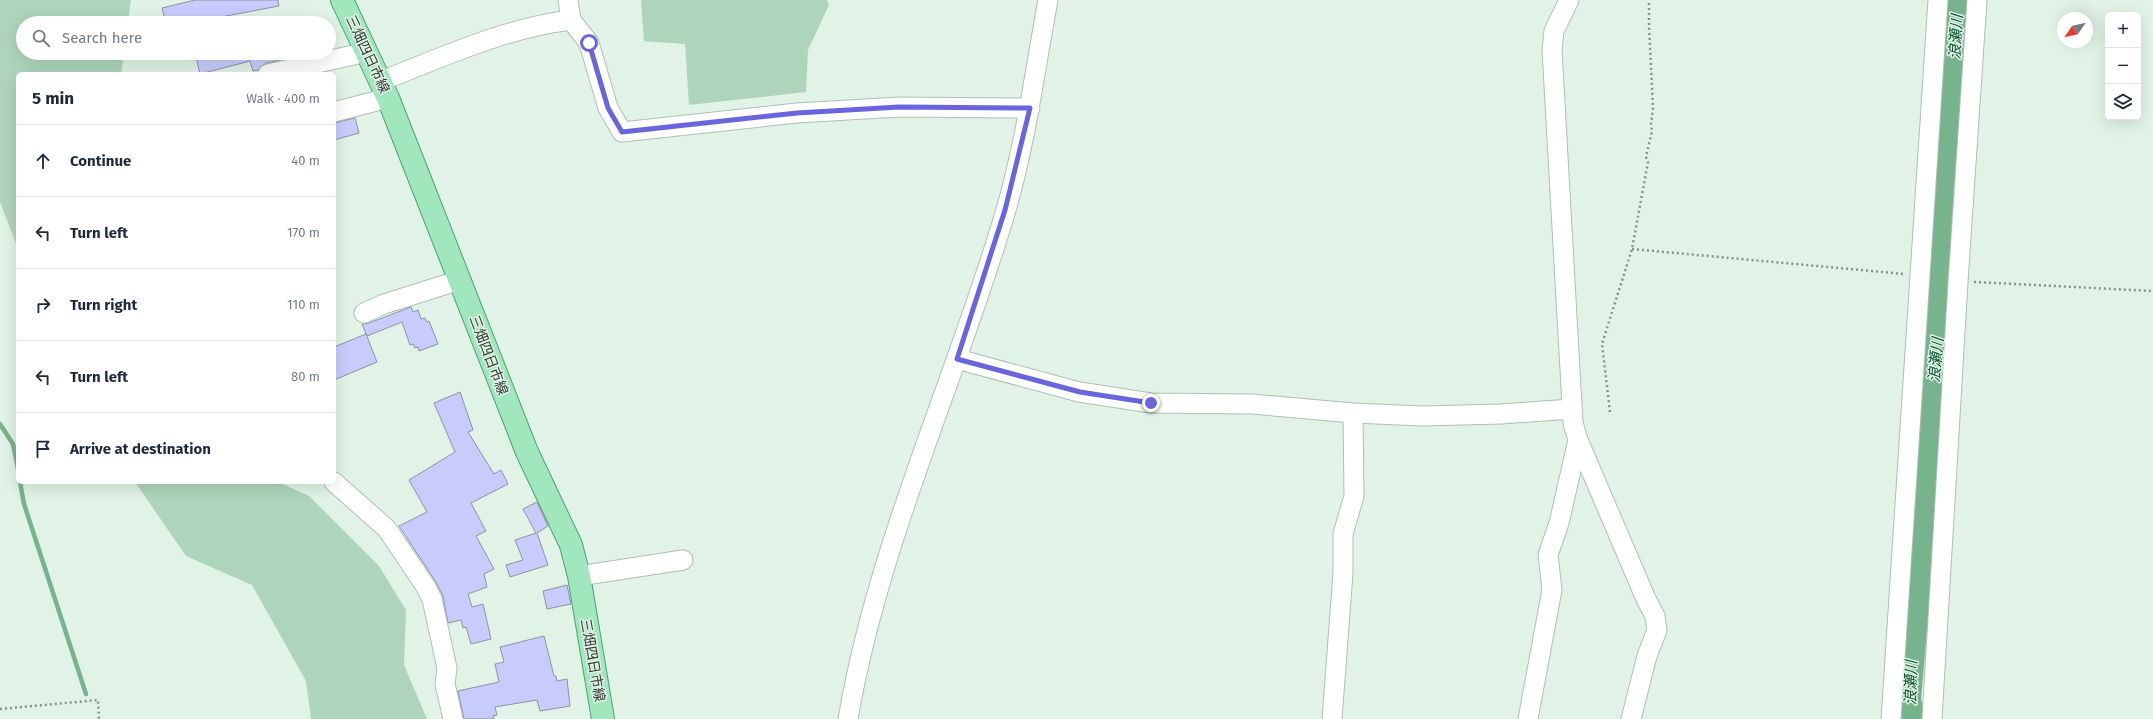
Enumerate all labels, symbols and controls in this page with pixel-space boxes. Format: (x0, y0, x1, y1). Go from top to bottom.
water label: 浪瀬川 (1946, 12, 1966, 60)
north arrow (2057, 12, 2093, 48)
map controls (2105, 12, 2141, 120)
button: + (2105, 12, 2141, 48)
street label: 三畑四日市線 (342, 13, 393, 96)
search box (16, 16, 336, 60)
icon: search (30, 27, 52, 49)
text: Search here (62, 29, 142, 47)
route start (580, 34, 598, 52)
button: − (2105, 48, 2141, 84)
button: layers (2105, 84, 2141, 120)
text: 5 min (32, 88, 74, 109)
text: Walk · 400 m (246, 91, 320, 106)
icon: ahead (32, 150, 54, 172)
text: Continue (70, 152, 131, 170)
text: 40 m (291, 153, 320, 168)
icon: left (32, 222, 54, 244)
text: Turn left (70, 224, 128, 242)
text: 170 m (287, 225, 320, 240)
icon: right (32, 294, 54, 316)
text: Turn right (70, 296, 137, 314)
text: 110 m (287, 297, 320, 312)
street label: 三畑四日市線 (466, 313, 512, 397)
water label: 浪瀬川 (1925, 335, 1947, 383)
icon: left (32, 366, 54, 388)
text: Turn left (70, 368, 128, 386)
text: 80 m (291, 369, 320, 384)
route end (1142, 394, 1160, 412)
icon: arrive (32, 438, 54, 460)
text: Arrive at destination (70, 440, 211, 458)
street label: 三畑四日市線 (577, 617, 608, 703)
water label: 浪瀬川 (1902, 658, 1920, 706)

